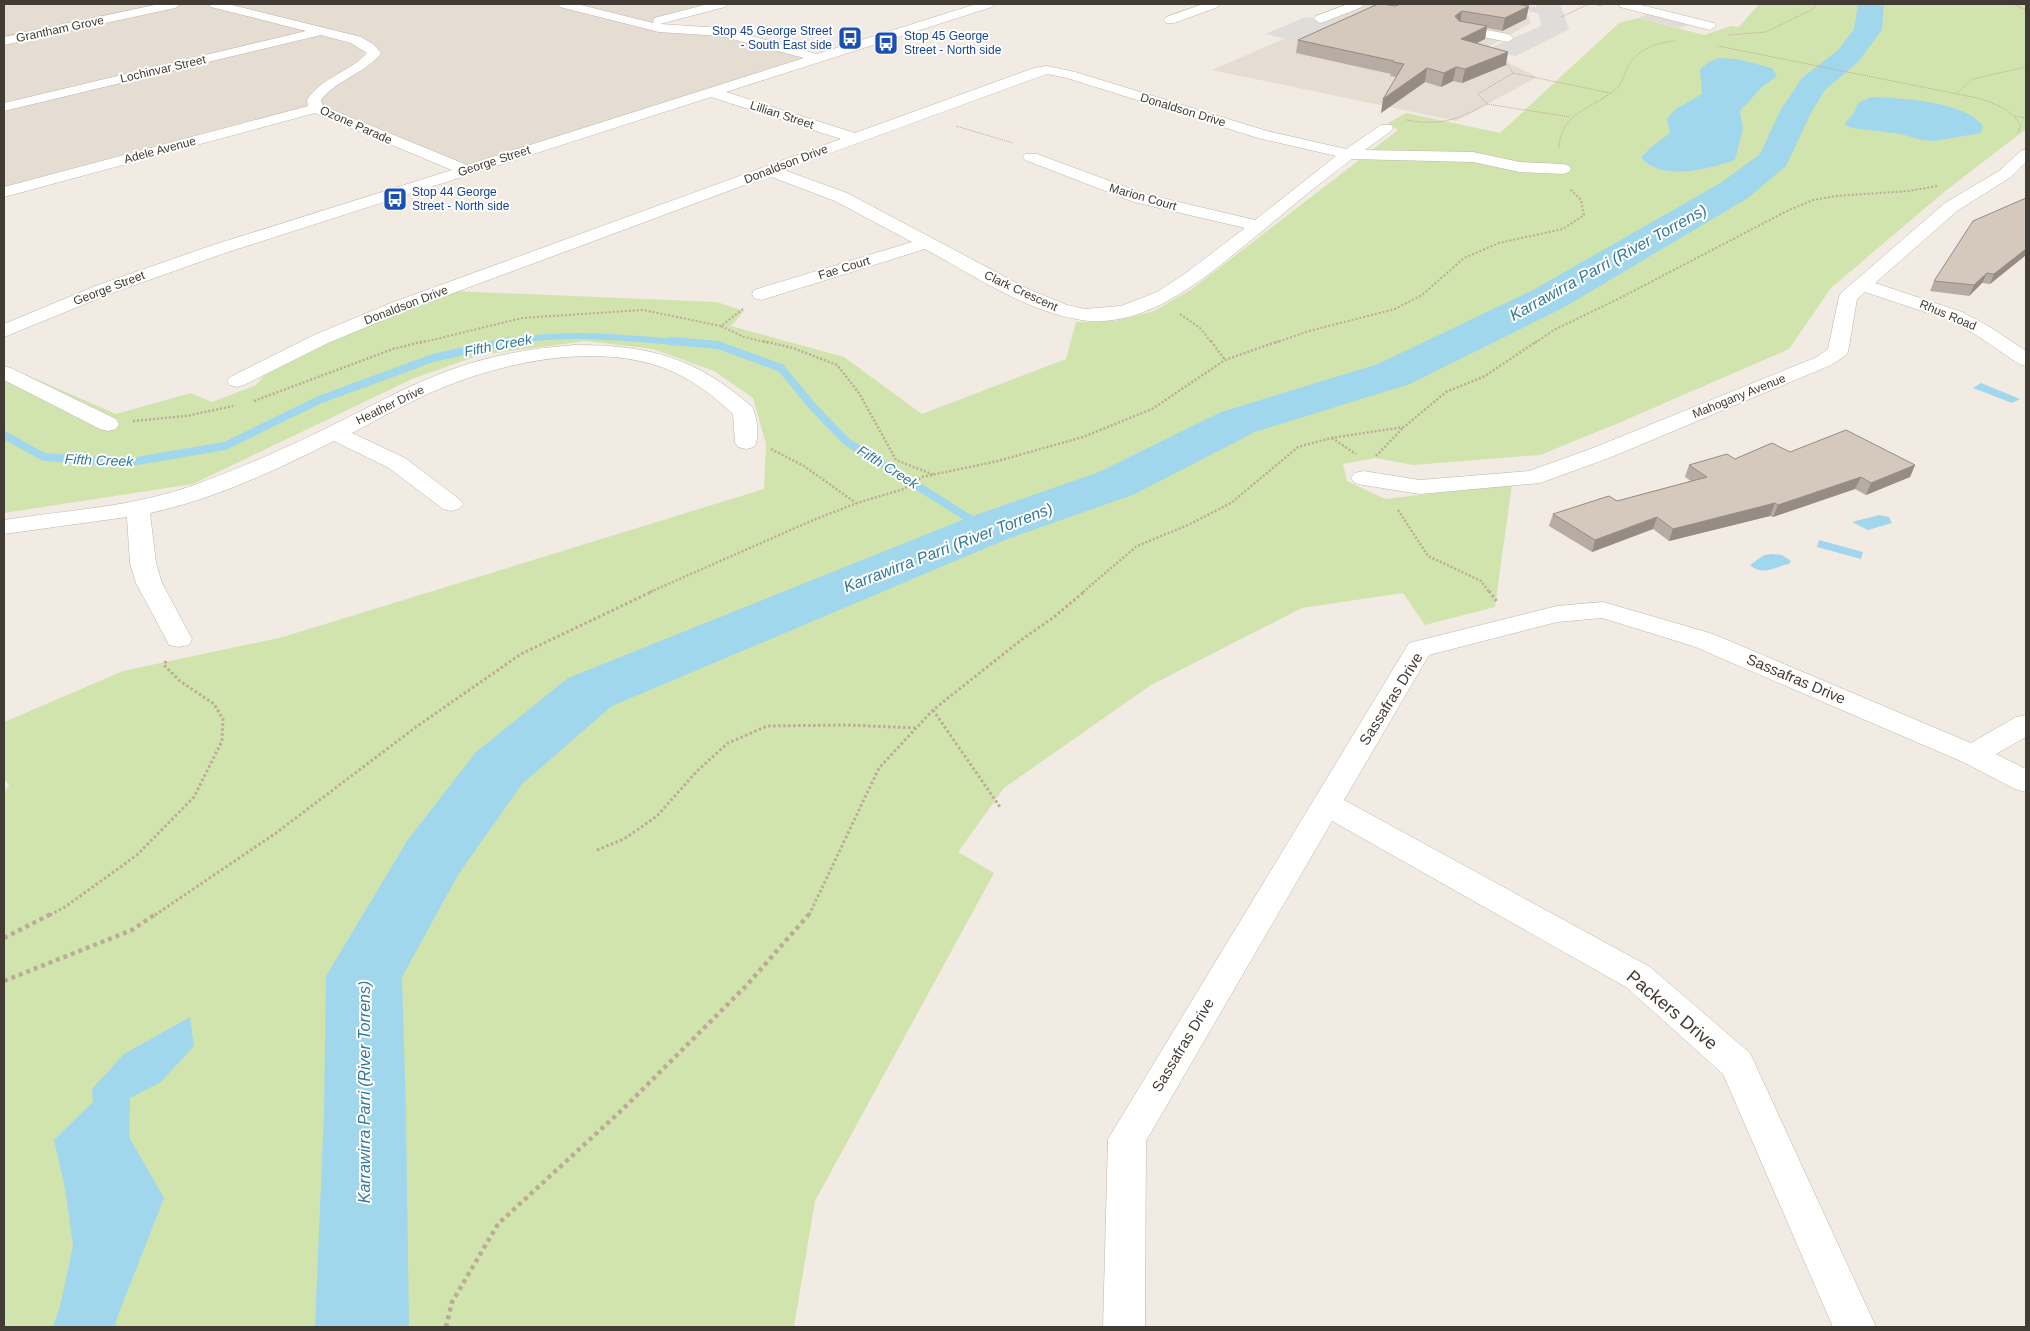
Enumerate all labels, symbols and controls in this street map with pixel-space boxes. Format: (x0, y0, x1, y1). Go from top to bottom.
street label: Grantham Grove (15, 13, 105, 45)
place label: Stop 45 George Street - South East side (712, 24, 833, 52)
bus stop icon: Stop 45 George Street - South East side (837, 25, 863, 51)
place label: Stop 45 George Street - North side (904, 29, 1002, 57)
bus stop icon: Stop 45 George Street - North side (873, 30, 899, 56)
street label: Lochinvar Street (119, 52, 208, 86)
street label: Donaldson Drive (1139, 90, 1228, 130)
street label: Lillian Street (748, 98, 816, 132)
street label: Ozone Parade (318, 103, 394, 147)
street label: Adele Avenue (123, 134, 198, 166)
street label: Donaldson Drive (742, 141, 830, 186)
street label: George Street (456, 142, 533, 179)
street label: Marion Court (1108, 181, 1179, 213)
place label: Stop 44 George Street - North side (412, 185, 510, 213)
bus stop icon: Stop 44 George Street - North side (382, 186, 408, 212)
water label: Karrawirra Parri (River Torrens) (1507, 201, 1710, 324)
street label: Fae Court (816, 253, 872, 282)
street label: George Street (71, 268, 147, 308)
street label: Clark Crescent (982, 268, 1061, 314)
street label: Donaldson Drive (362, 282, 450, 327)
street label: Rhus Road (1918, 297, 1978, 333)
water label: Fifth Creek (463, 330, 534, 359)
street label: Mahogany Avenue (1690, 371, 1788, 421)
street label: Heather Drive (354, 382, 427, 428)
water label: Fifth Creek (855, 442, 922, 492)
water label: Fifth Creek (65, 451, 134, 469)
water label: Karrawirra Parri (River Torrens) (841, 500, 1055, 595)
street label: Sassafras Drive (1355, 649, 1426, 748)
street label: Sassafras Drive (1744, 650, 1848, 707)
street label: Packers Drive (1623, 966, 1721, 1054)
water label: Karrawirra Parri (River Torrens) (356, 981, 373, 1203)
street label: Sassafras Drive (1148, 995, 1217, 1094)

